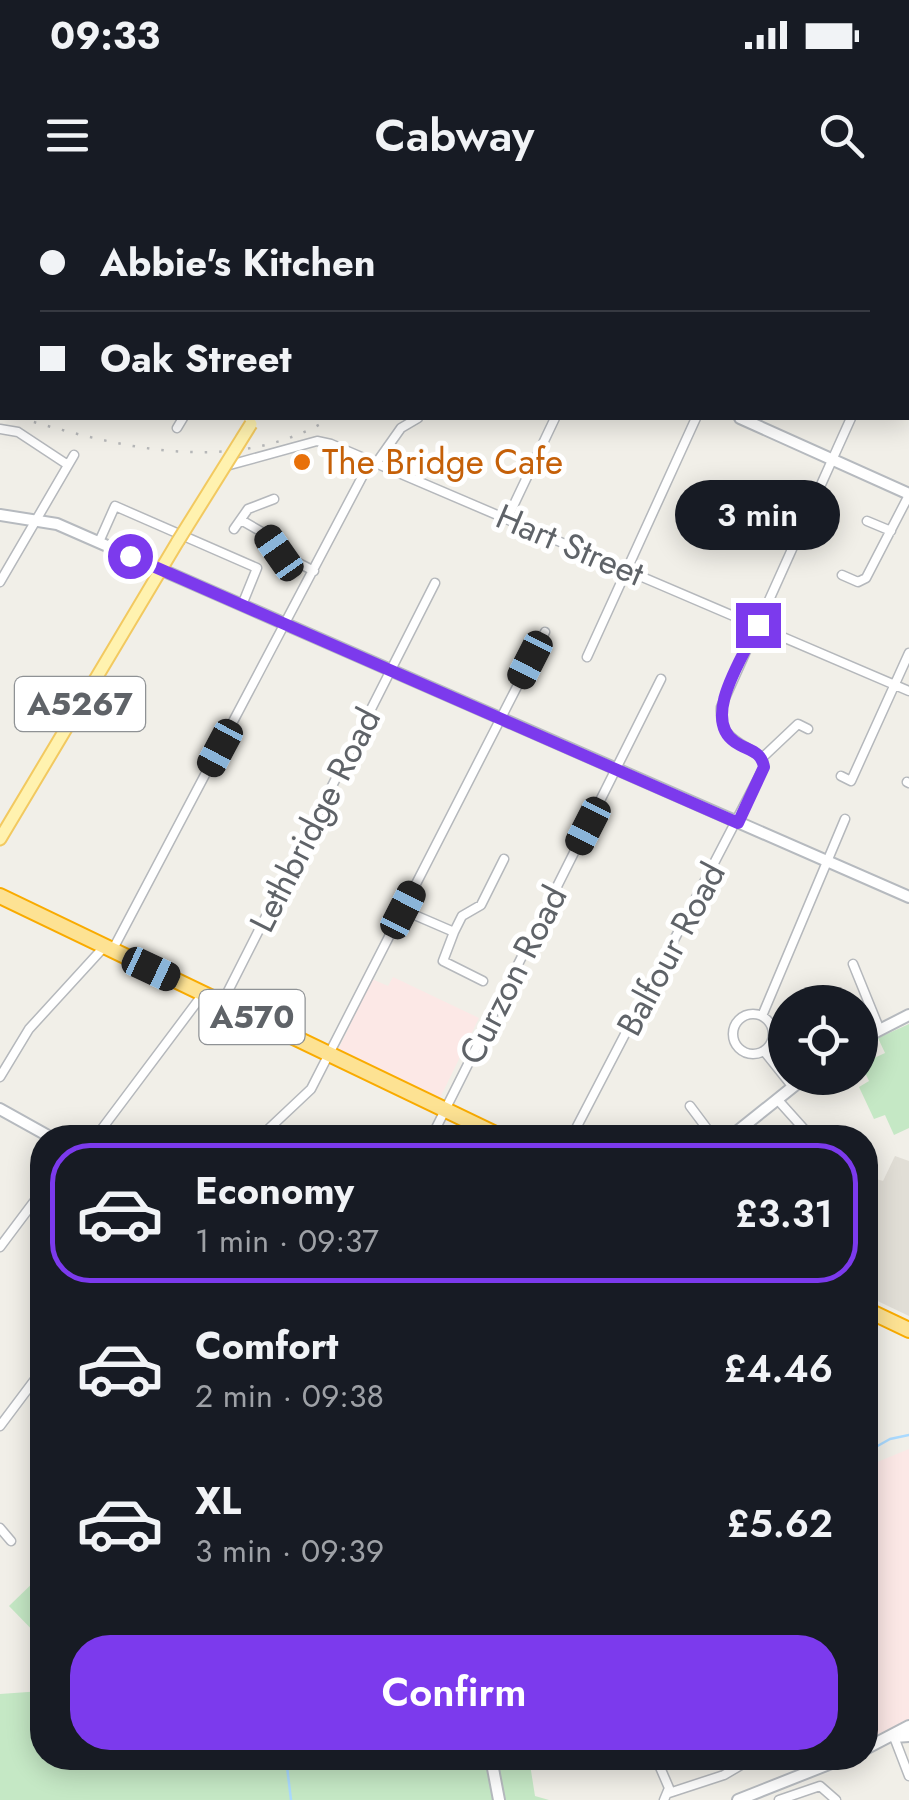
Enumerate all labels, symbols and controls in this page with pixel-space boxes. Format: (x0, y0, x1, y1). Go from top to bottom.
text: 09:33 (50, 8, 160, 63)
text: Cabway (375, 103, 534, 168)
icon: menu (40, 108, 95, 163)
icon: search (814, 108, 869, 163)
text: Abbie's Kitchen (100, 235, 376, 290)
text: Oak Street (100, 331, 292, 386)
place label: The Bridge Cafe (322, 437, 563, 487)
marker: The Bridge Cafe (291, 451, 313, 473)
callout: 3 min (676, 480, 840, 550)
street label: Hart Street (488, 491, 652, 599)
text: 3 min (717, 492, 798, 538)
car (250, 520, 308, 586)
route start (108, 534, 153, 579)
route end (736, 603, 781, 648)
car (503, 626, 557, 694)
road number: A5267 (15, 677, 145, 731)
street label: Lethbridge Road (237, 699, 393, 941)
car (193, 714, 247, 782)
car (561, 792, 615, 860)
street label: Balfour Road (604, 853, 738, 1045)
car (376, 876, 430, 944)
street label: Curzon Road (447, 877, 579, 1073)
car (117, 943, 185, 995)
map controls (768, 985, 878, 1095)
button: locate (768, 985, 878, 1095)
road number: A570 (200, 990, 304, 1044)
text: Economy (195, 1163, 354, 1218)
icon: car (75, 1168, 165, 1258)
text: £3.31 (735, 1186, 833, 1241)
text: 1 min · 09:37 (195, 1218, 379, 1264)
text: Comfort (195, 1318, 338, 1373)
icon: car (75, 1323, 165, 1413)
text: £4.46 (724, 1341, 833, 1396)
text: 2 min · 09:38 (195, 1373, 384, 1419)
text: XL (195, 1473, 241, 1528)
icon: car (75, 1478, 165, 1568)
text: £5.62 (726, 1496, 833, 1551)
text: 3 min · 09:39 (195, 1528, 384, 1574)
button: Confirm (70, 1635, 838, 1750)

